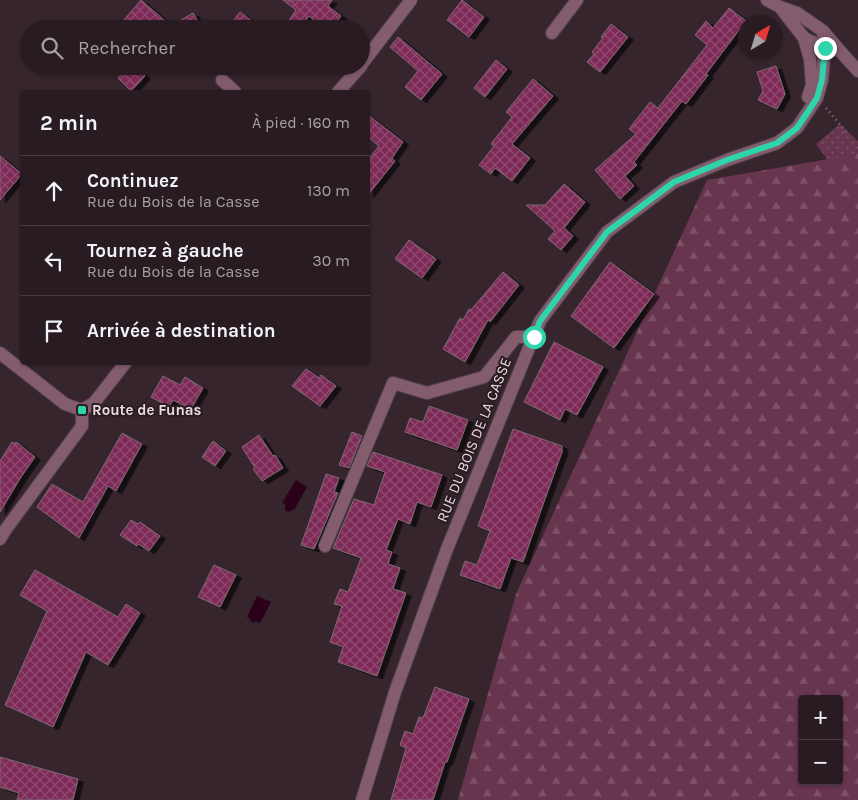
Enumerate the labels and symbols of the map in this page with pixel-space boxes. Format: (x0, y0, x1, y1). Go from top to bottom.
north arrow (738, 15, 783, 60)
route end (814, 37, 837, 60)
route start (523, 326, 546, 349)
street label: RUE DU BOIS DE LA CASSE (433, 355, 515, 525)
place label: Route de Funas (92, 401, 202, 419)
marker: Route de Funas (76, 404, 88, 416)

